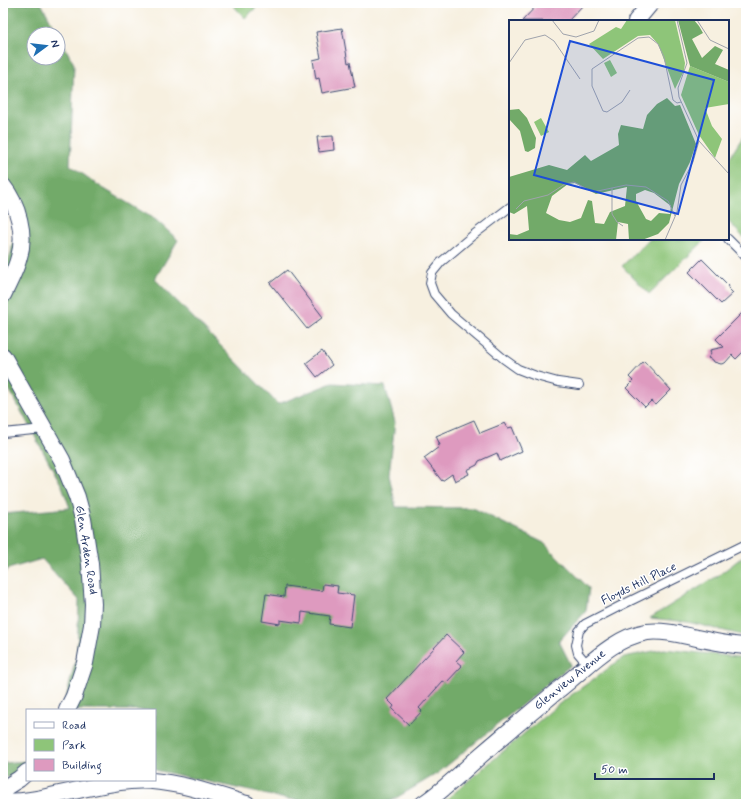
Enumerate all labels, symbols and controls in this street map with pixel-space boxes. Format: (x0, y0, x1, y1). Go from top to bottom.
inset map (509, 20, 729, 240)
north arrow (26, 26, 66, 66)
text: N (47, 38, 62, 49)
street label: Glen Arden Road (71, 504, 101, 596)
street label: Floyds Hill Place (599, 559, 679, 609)
street label: Glenview Avenue (531, 646, 609, 714)
legend (26, 709, 156, 781)
text: Road (62, 718, 86, 734)
text: Park (62, 738, 86, 754)
scale bar (595, 755, 714, 781)
text: Building (62, 758, 102, 775)
text: 50 m (601, 762, 628, 778)

